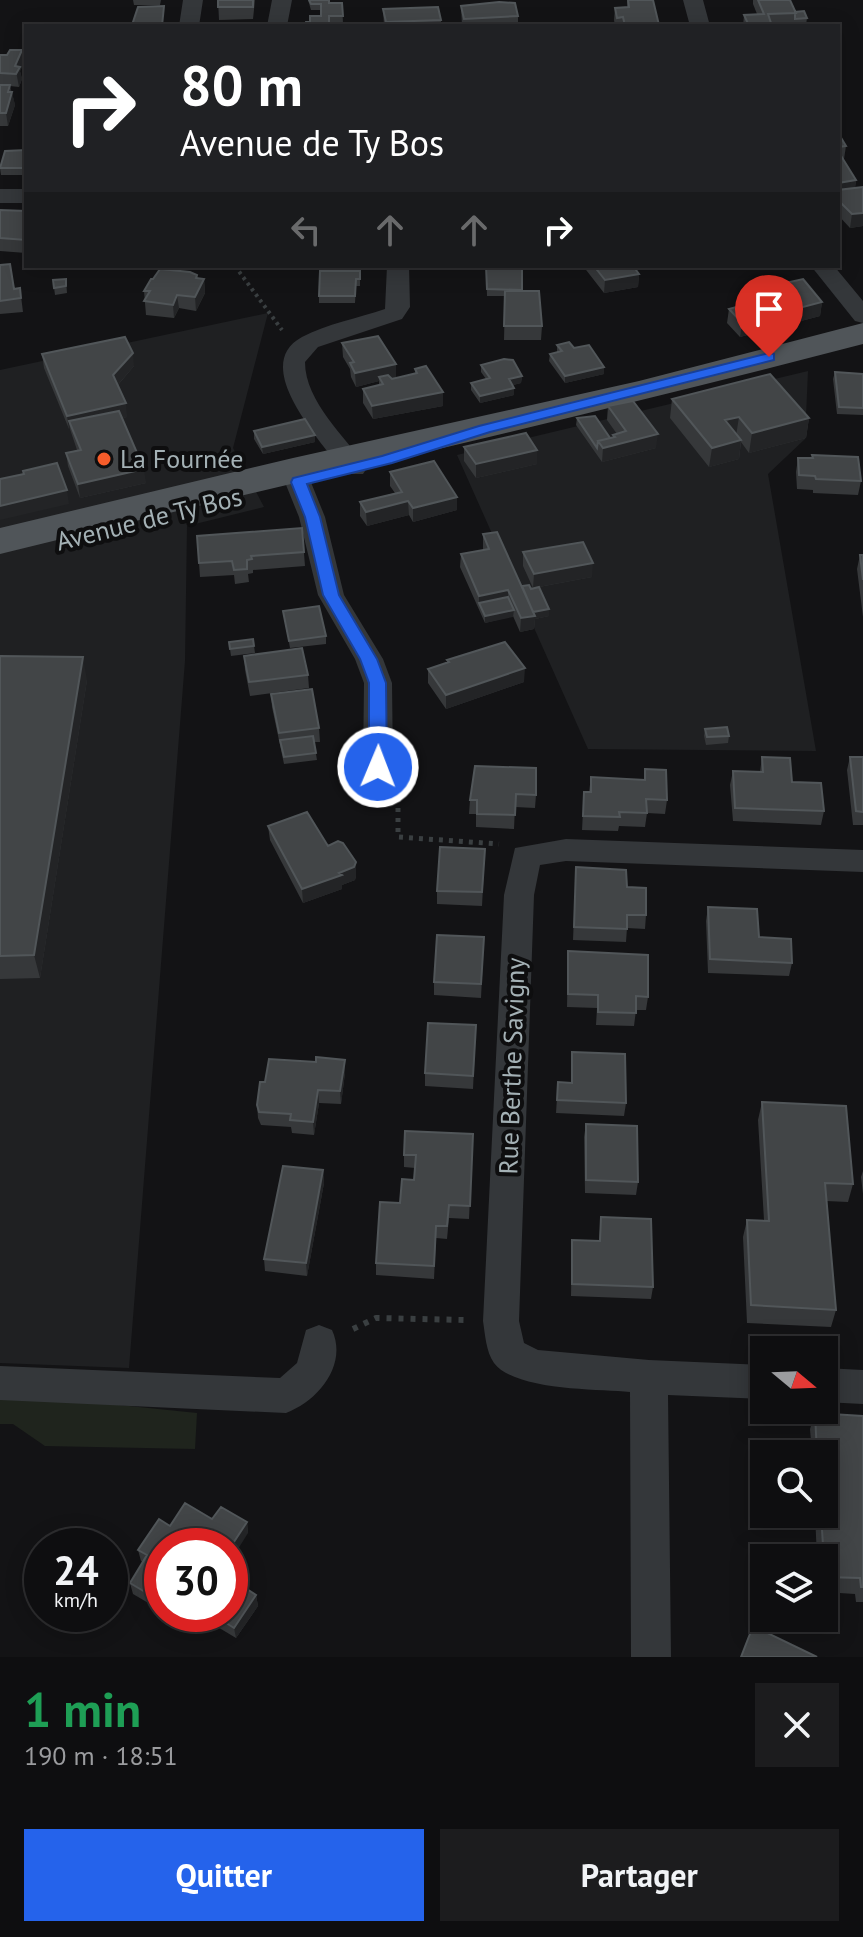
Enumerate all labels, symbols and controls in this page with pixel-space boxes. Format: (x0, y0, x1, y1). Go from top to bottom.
text: 80 m (180, 49, 303, 121)
icon: right (48, 56, 152, 160)
text: Avenue de Ty Bos (180, 119, 444, 166)
icon: left (284, 208, 328, 252)
icon: ahead (368, 208, 412, 252)
icon: ahead (452, 208, 496, 252)
icon: right (536, 208, 580, 252)
pin (735, 275, 803, 357)
icon: arrive (747, 287, 791, 331)
place label: La Fournée (120, 442, 243, 475)
marker: La Fournée (95, 450, 113, 468)
street label: Avenue de Ty Bos (52, 479, 245, 558)
position arrow (336, 725, 420, 809)
street label: Rue Berthe Savigny (491, 957, 532, 1175)
north arrow (750, 1336, 838, 1424)
map controls (750, 1336, 838, 1632)
button: search (750, 1440, 838, 1528)
speed limit sign: 30 (144, 1528, 248, 1632)
text: 24 (53, 1544, 99, 1596)
button: layers (750, 1544, 838, 1632)
text: km/h (54, 1587, 98, 1613)
text: 1 min (24, 1678, 141, 1740)
button: close (755, 1683, 839, 1767)
text: 190 m · 18:51 (24, 1739, 178, 1772)
button: Quitter (24, 1829, 424, 1921)
button: Partager (440, 1829, 839, 1921)

